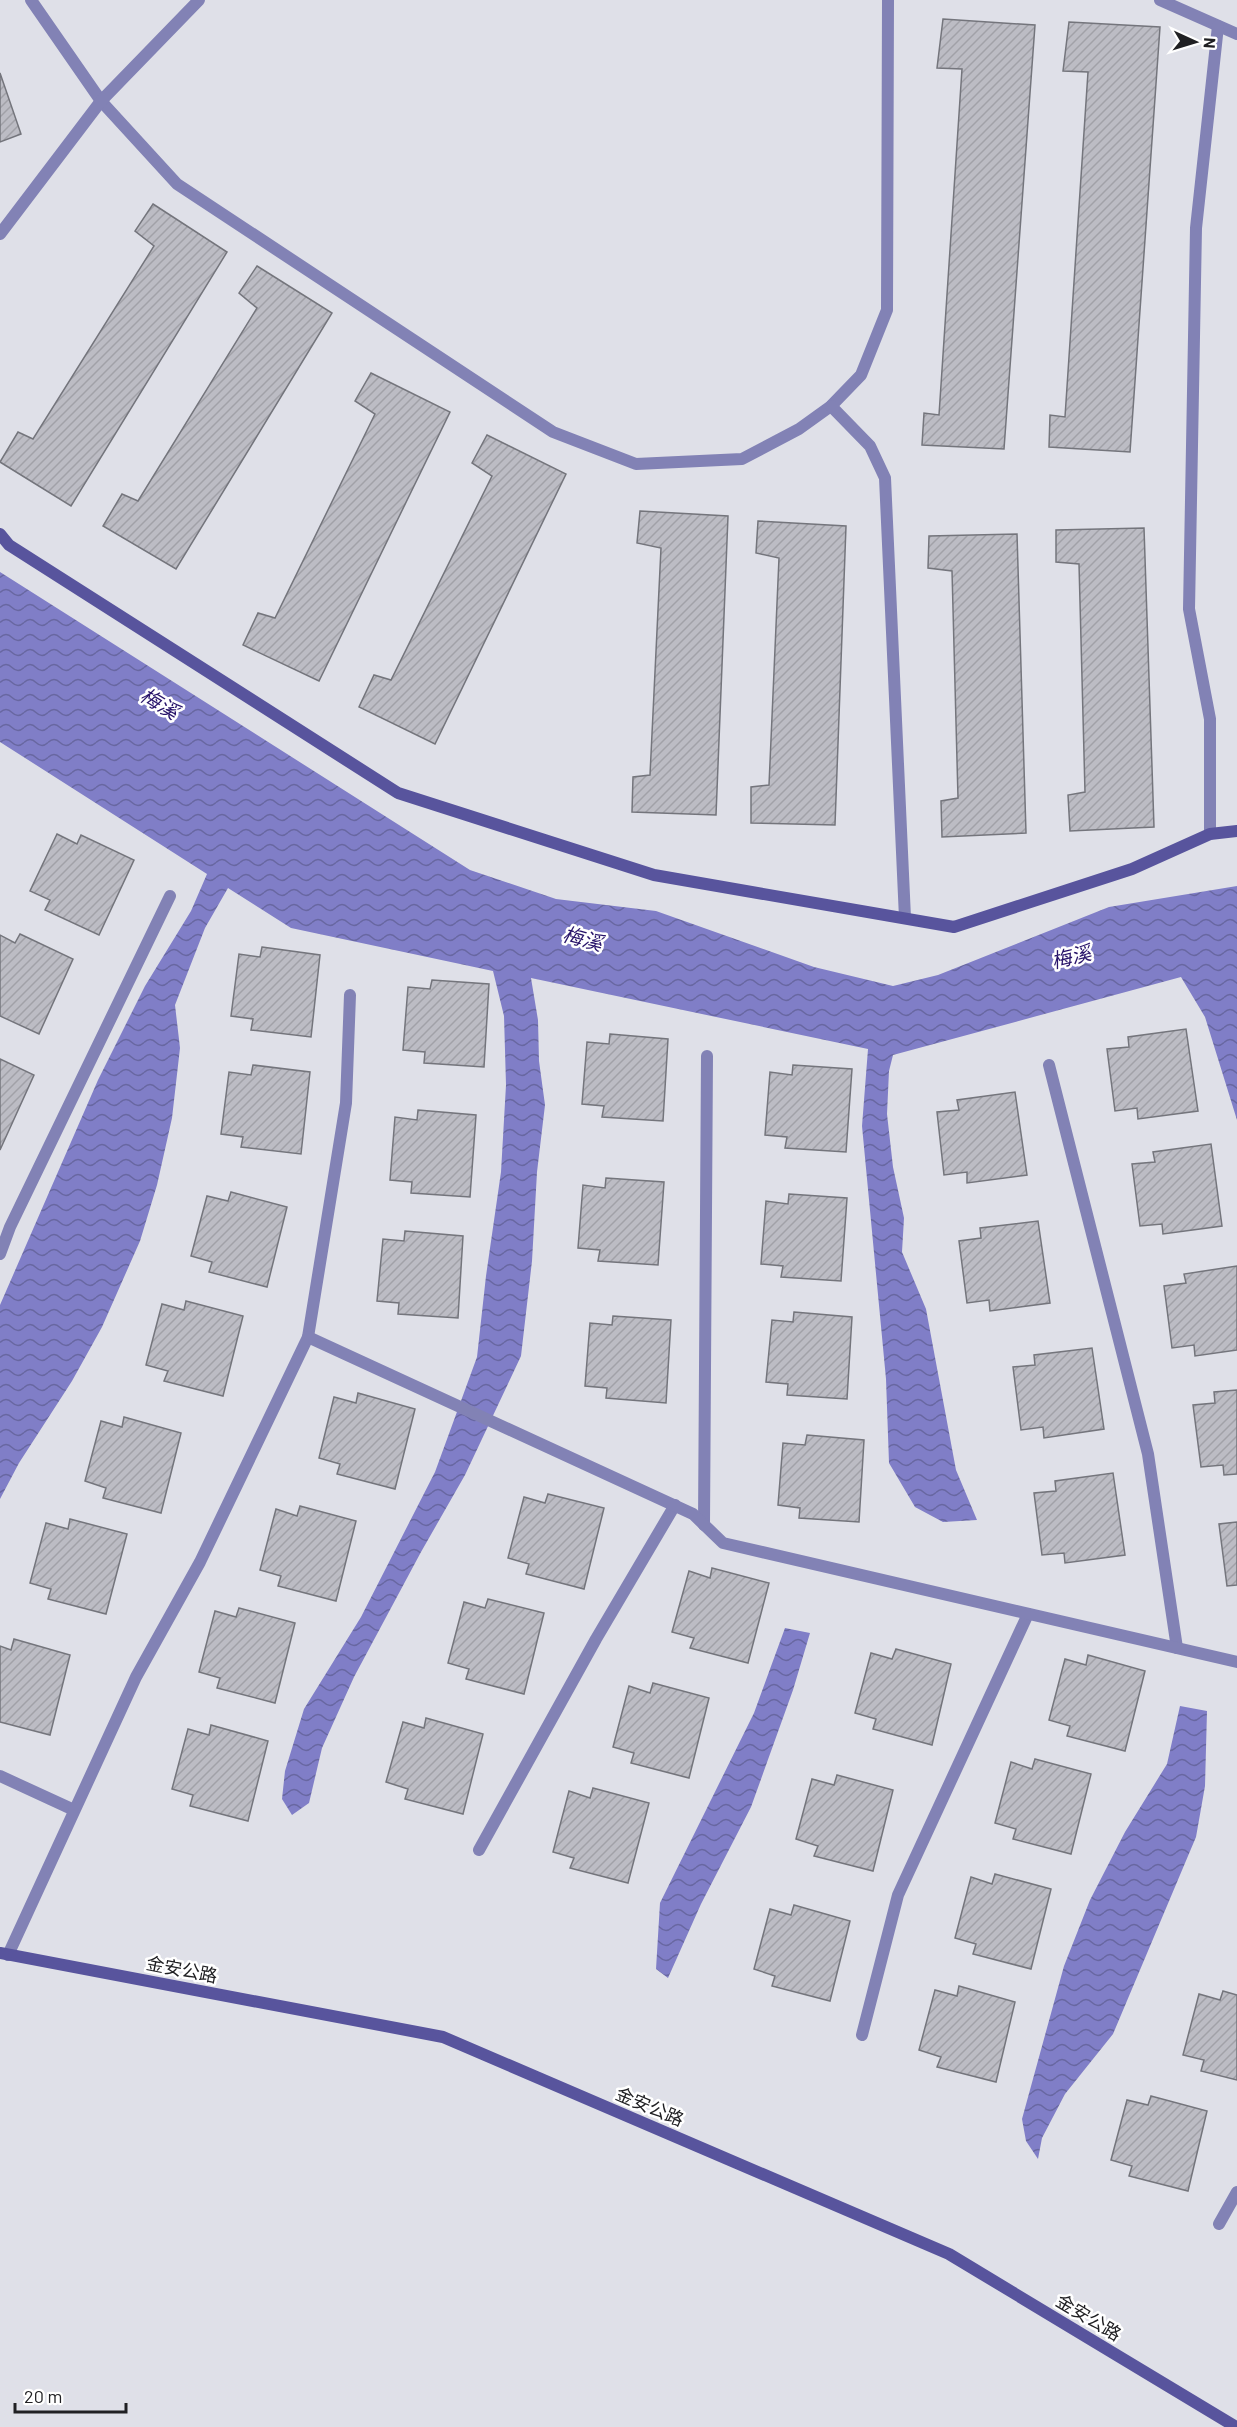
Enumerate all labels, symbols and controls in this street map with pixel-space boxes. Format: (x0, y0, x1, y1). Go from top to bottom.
north arrow (1165, 12, 1225, 72)
text: N (1201, 37, 1220, 49)
water label: 梅溪 (137, 682, 185, 725)
water label: 梅溪 (561, 921, 607, 955)
water label: 梅溪 (1049, 939, 1095, 972)
street label: 金安公路 (145, 1951, 219, 1987)
street label: 金安公路 (613, 2082, 687, 2130)
street label: 金安公路 (1052, 2289, 1126, 2345)
scale bar (15, 2376, 126, 2414)
text: 20 m (24, 2385, 62, 2407)

